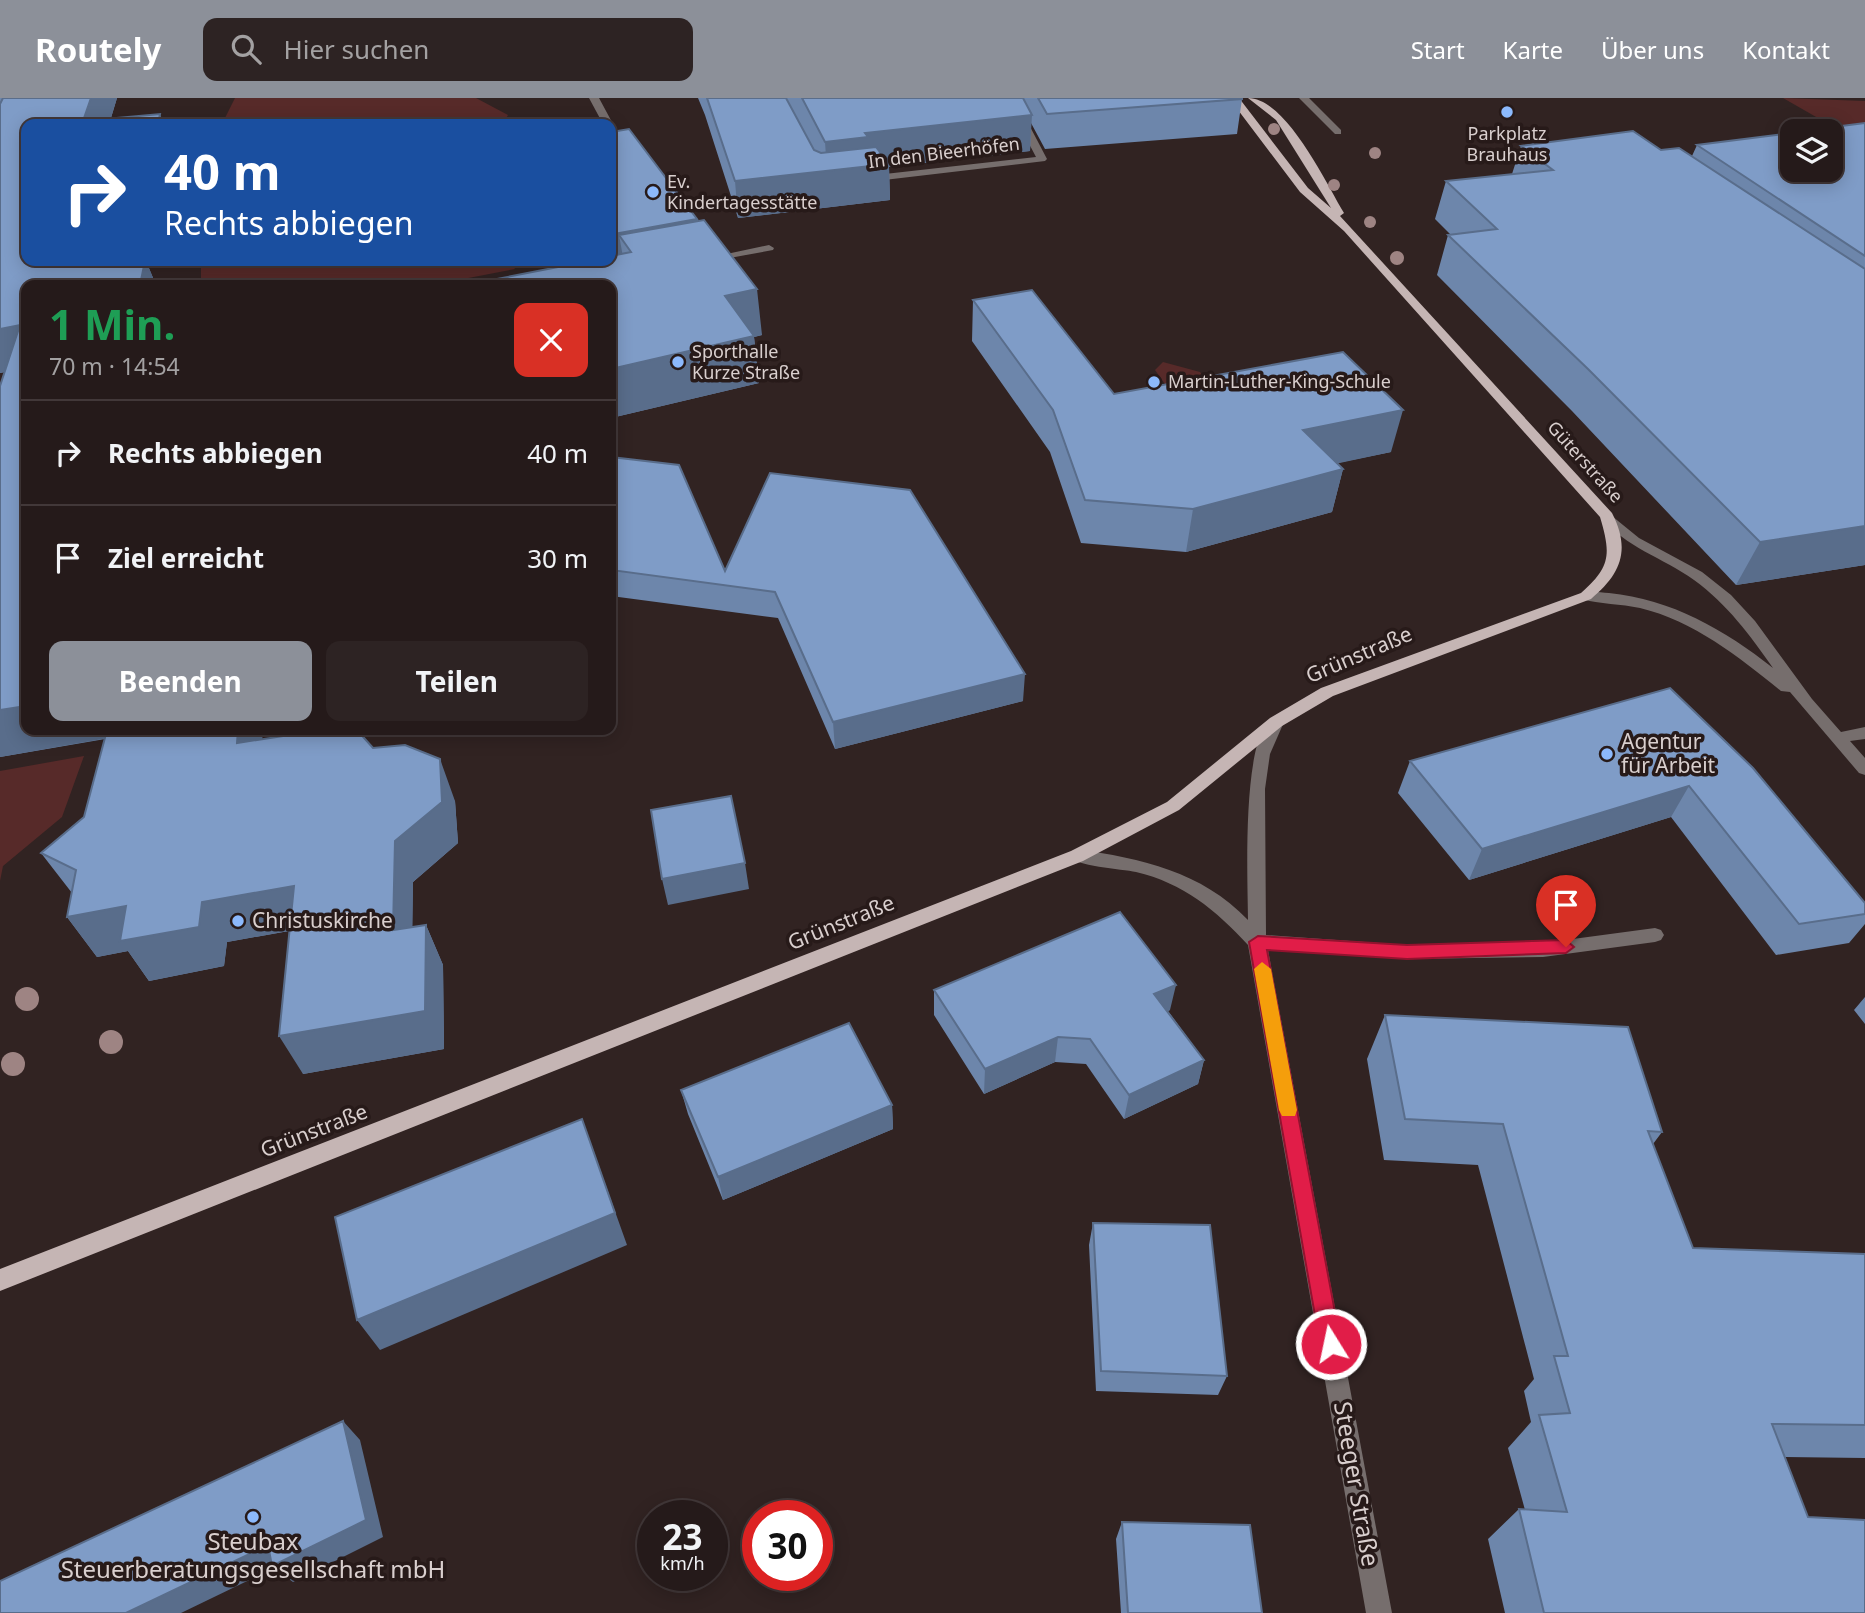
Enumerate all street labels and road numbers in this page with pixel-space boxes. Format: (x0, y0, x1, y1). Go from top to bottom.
street label: In den Bieerhöfen (867, 131, 1021, 173)
street label: Güterstraße (1543, 415, 1629, 507)
street label: Grünstraße (1301, 619, 1416, 689)
street label: Grünstraße (783, 888, 898, 956)
street label: Grünstraße (256, 1097, 371, 1163)
street label: Steeger Straße (1327, 1399, 1388, 1569)

